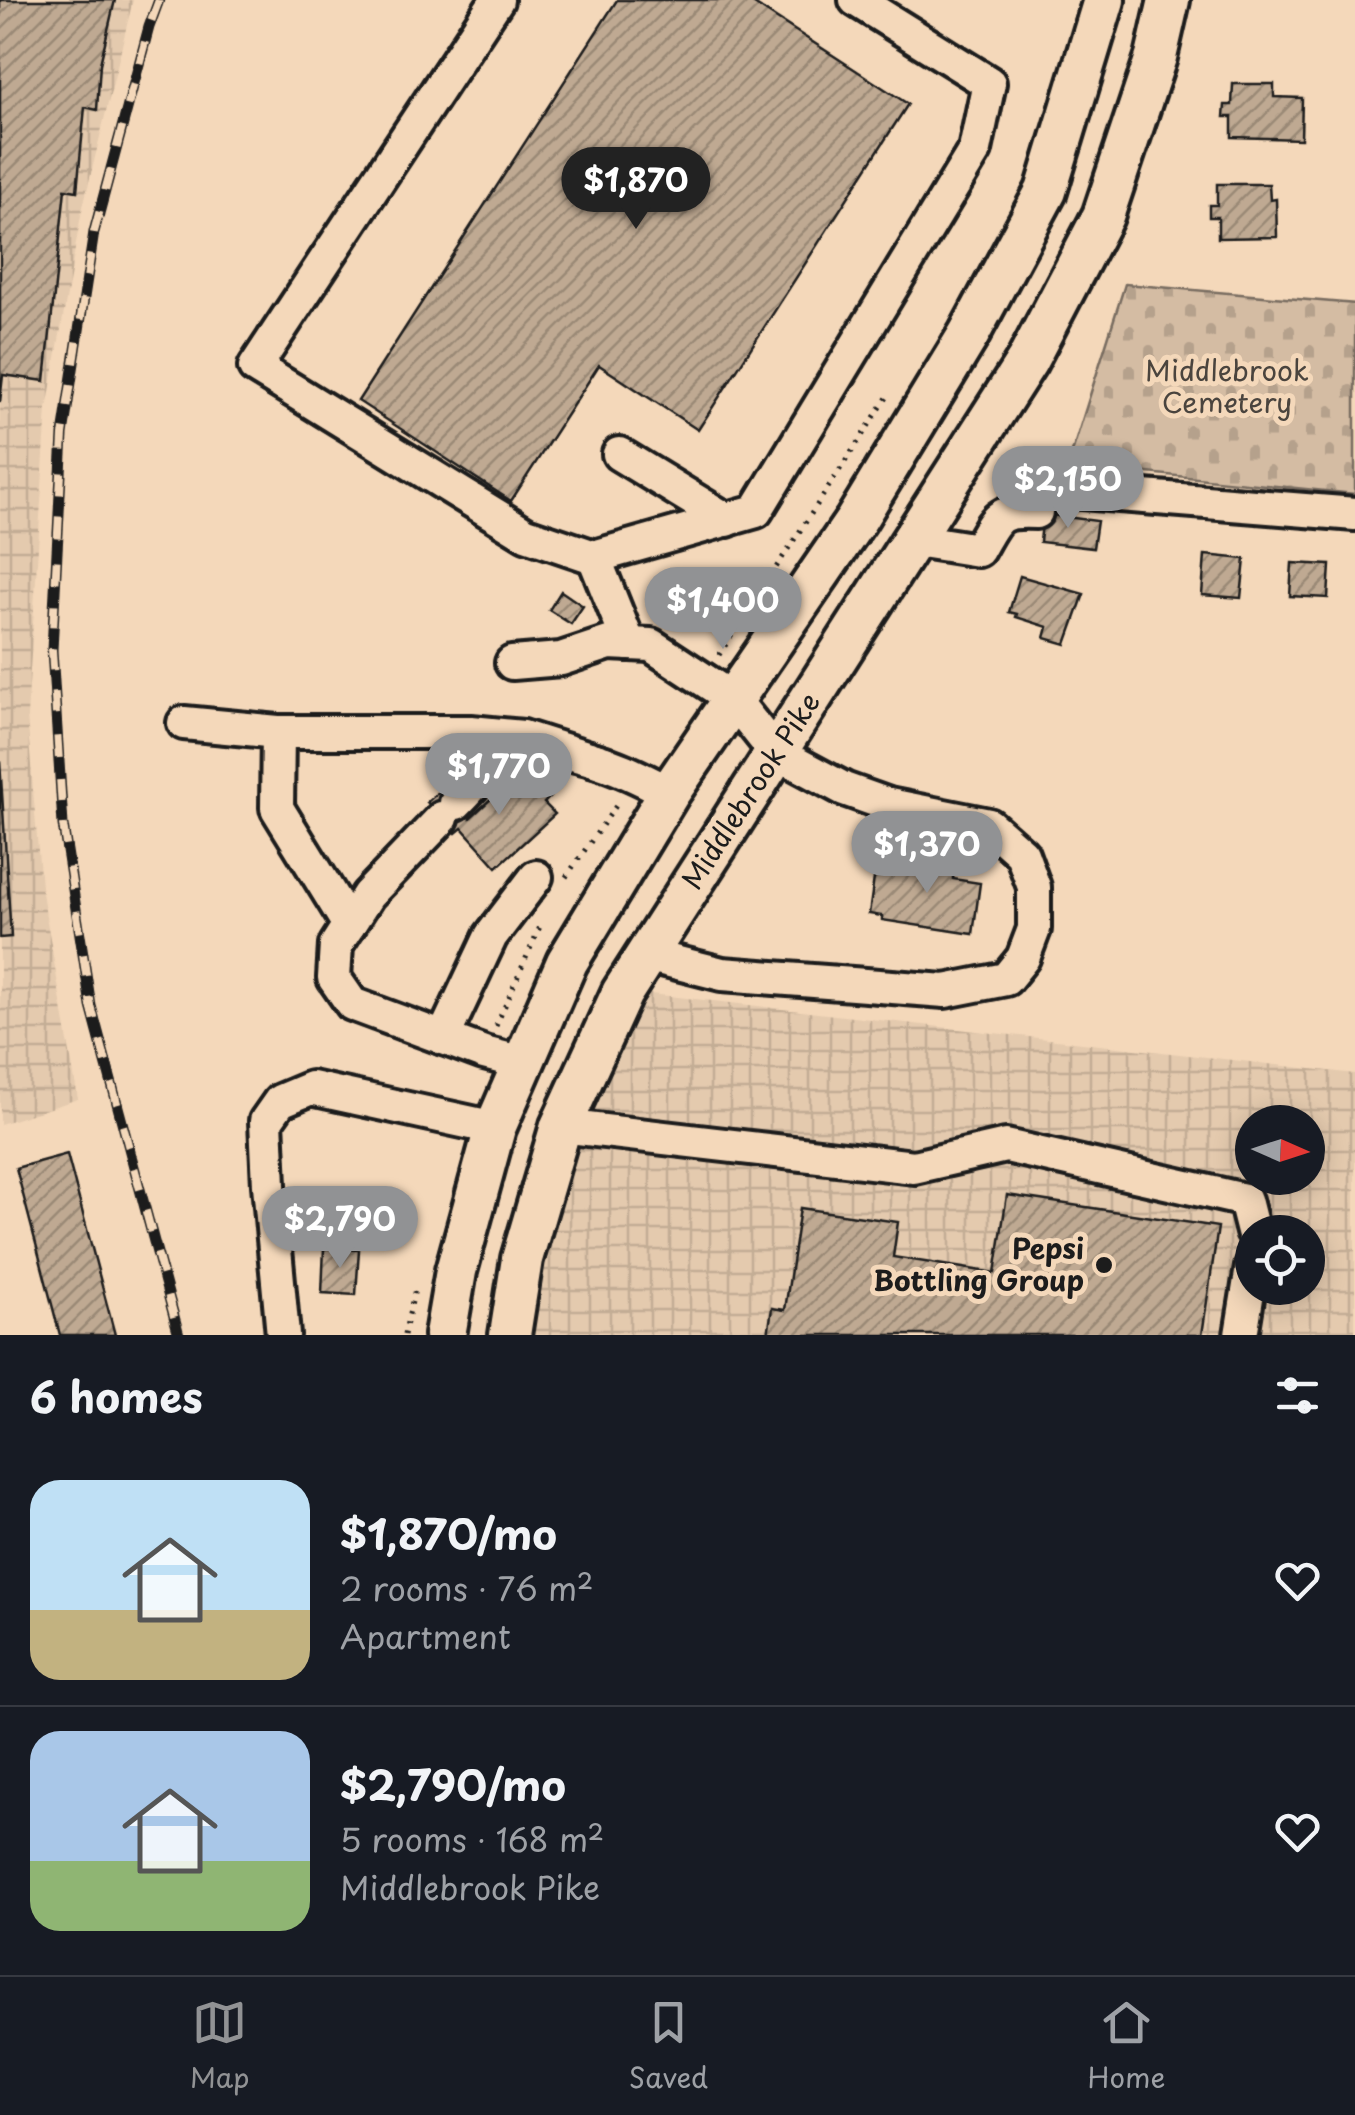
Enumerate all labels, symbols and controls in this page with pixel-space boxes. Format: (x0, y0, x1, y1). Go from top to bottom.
pin: $1,870 (555, 147, 717, 232)
text: $1,870 (583, 155, 689, 203)
park label: Middlebrook Cemetery (1145, 348, 1309, 423)
pin: $2,150 (987, 446, 1149, 531)
text: $2,150 (1014, 454, 1122, 502)
pin: $1,400 (642, 567, 804, 652)
text: $1,400 (667, 575, 779, 623)
street label: Middlebrook Pike (670, 683, 830, 897)
pin: $1,770 (418, 733, 580, 818)
text: $1,770 (447, 741, 551, 789)
pin: $1,370 (846, 811, 1008, 896)
text: $1,370 (874, 819, 980, 867)
north arrow (1235, 1105, 1325, 1195)
map controls (1235, 1105, 1325, 1305)
pin: $2,790 (259, 1186, 421, 1271)
text: $2,790 (284, 1194, 396, 1242)
button: locate (1235, 1215, 1325, 1305)
place label: Pepsi Bottling Group (873, 1226, 1084, 1301)
marker: Pepsi Bottling Group (1093, 1254, 1115, 1276)
text: 6 homes (30, 1364, 203, 1427)
icon: filters (1270, 1368, 1325, 1423)
text: $1,870/mo (340, 1501, 557, 1564)
icon: home (110, 1520, 230, 1640)
icon: heart (1270, 1553, 1325, 1608)
text: 2 rooms · 76 m² (340, 1564, 594, 1612)
text: Apartment (340, 1612, 511, 1660)
text: $2,790/mo (340, 1752, 566, 1815)
icon: home (110, 1771, 230, 1891)
icon: heart (1270, 1804, 1325, 1859)
text: 5 rooms · 168 m² (340, 1815, 604, 1863)
text: Middlebrook Pike (340, 1863, 600, 1911)
tab: Map (190, 1995, 249, 2098)
tab: Saved (629, 1995, 708, 2098)
tab: Home (1087, 1995, 1165, 2098)

